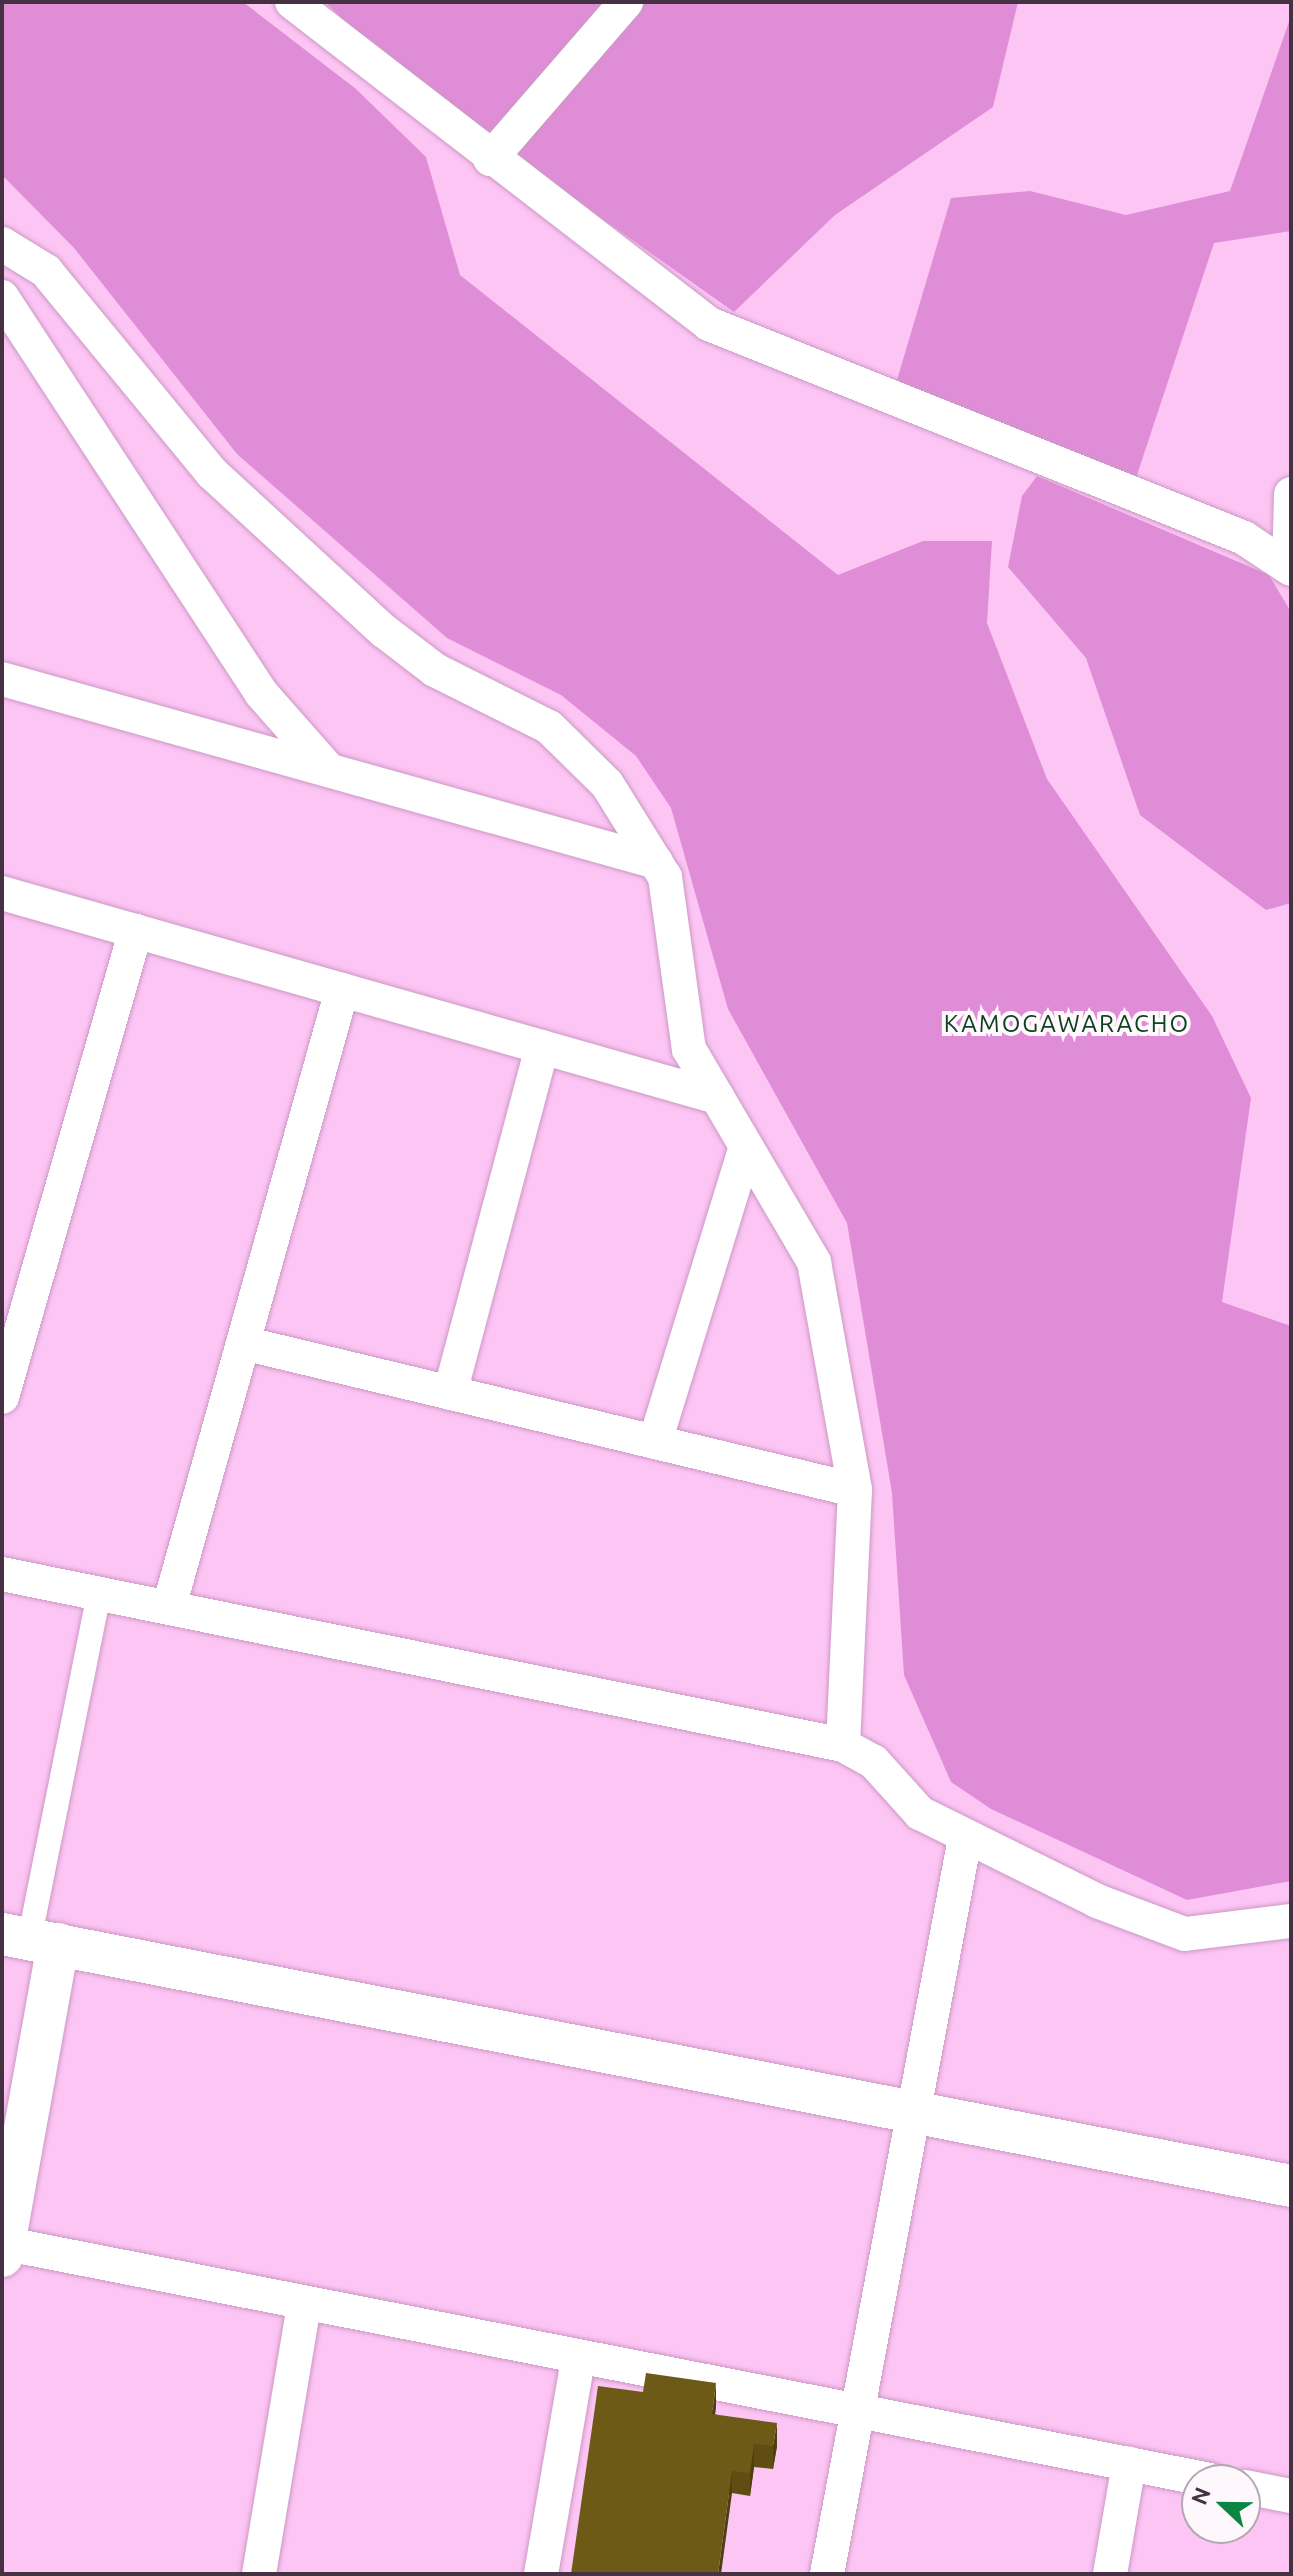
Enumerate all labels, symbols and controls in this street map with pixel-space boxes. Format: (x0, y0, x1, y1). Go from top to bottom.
district label: KAMOGAWARACHO (944, 1010, 1190, 1038)
north arrow (1181, 2464, 1261, 2544)
text: N (1185, 2483, 1215, 2508)

